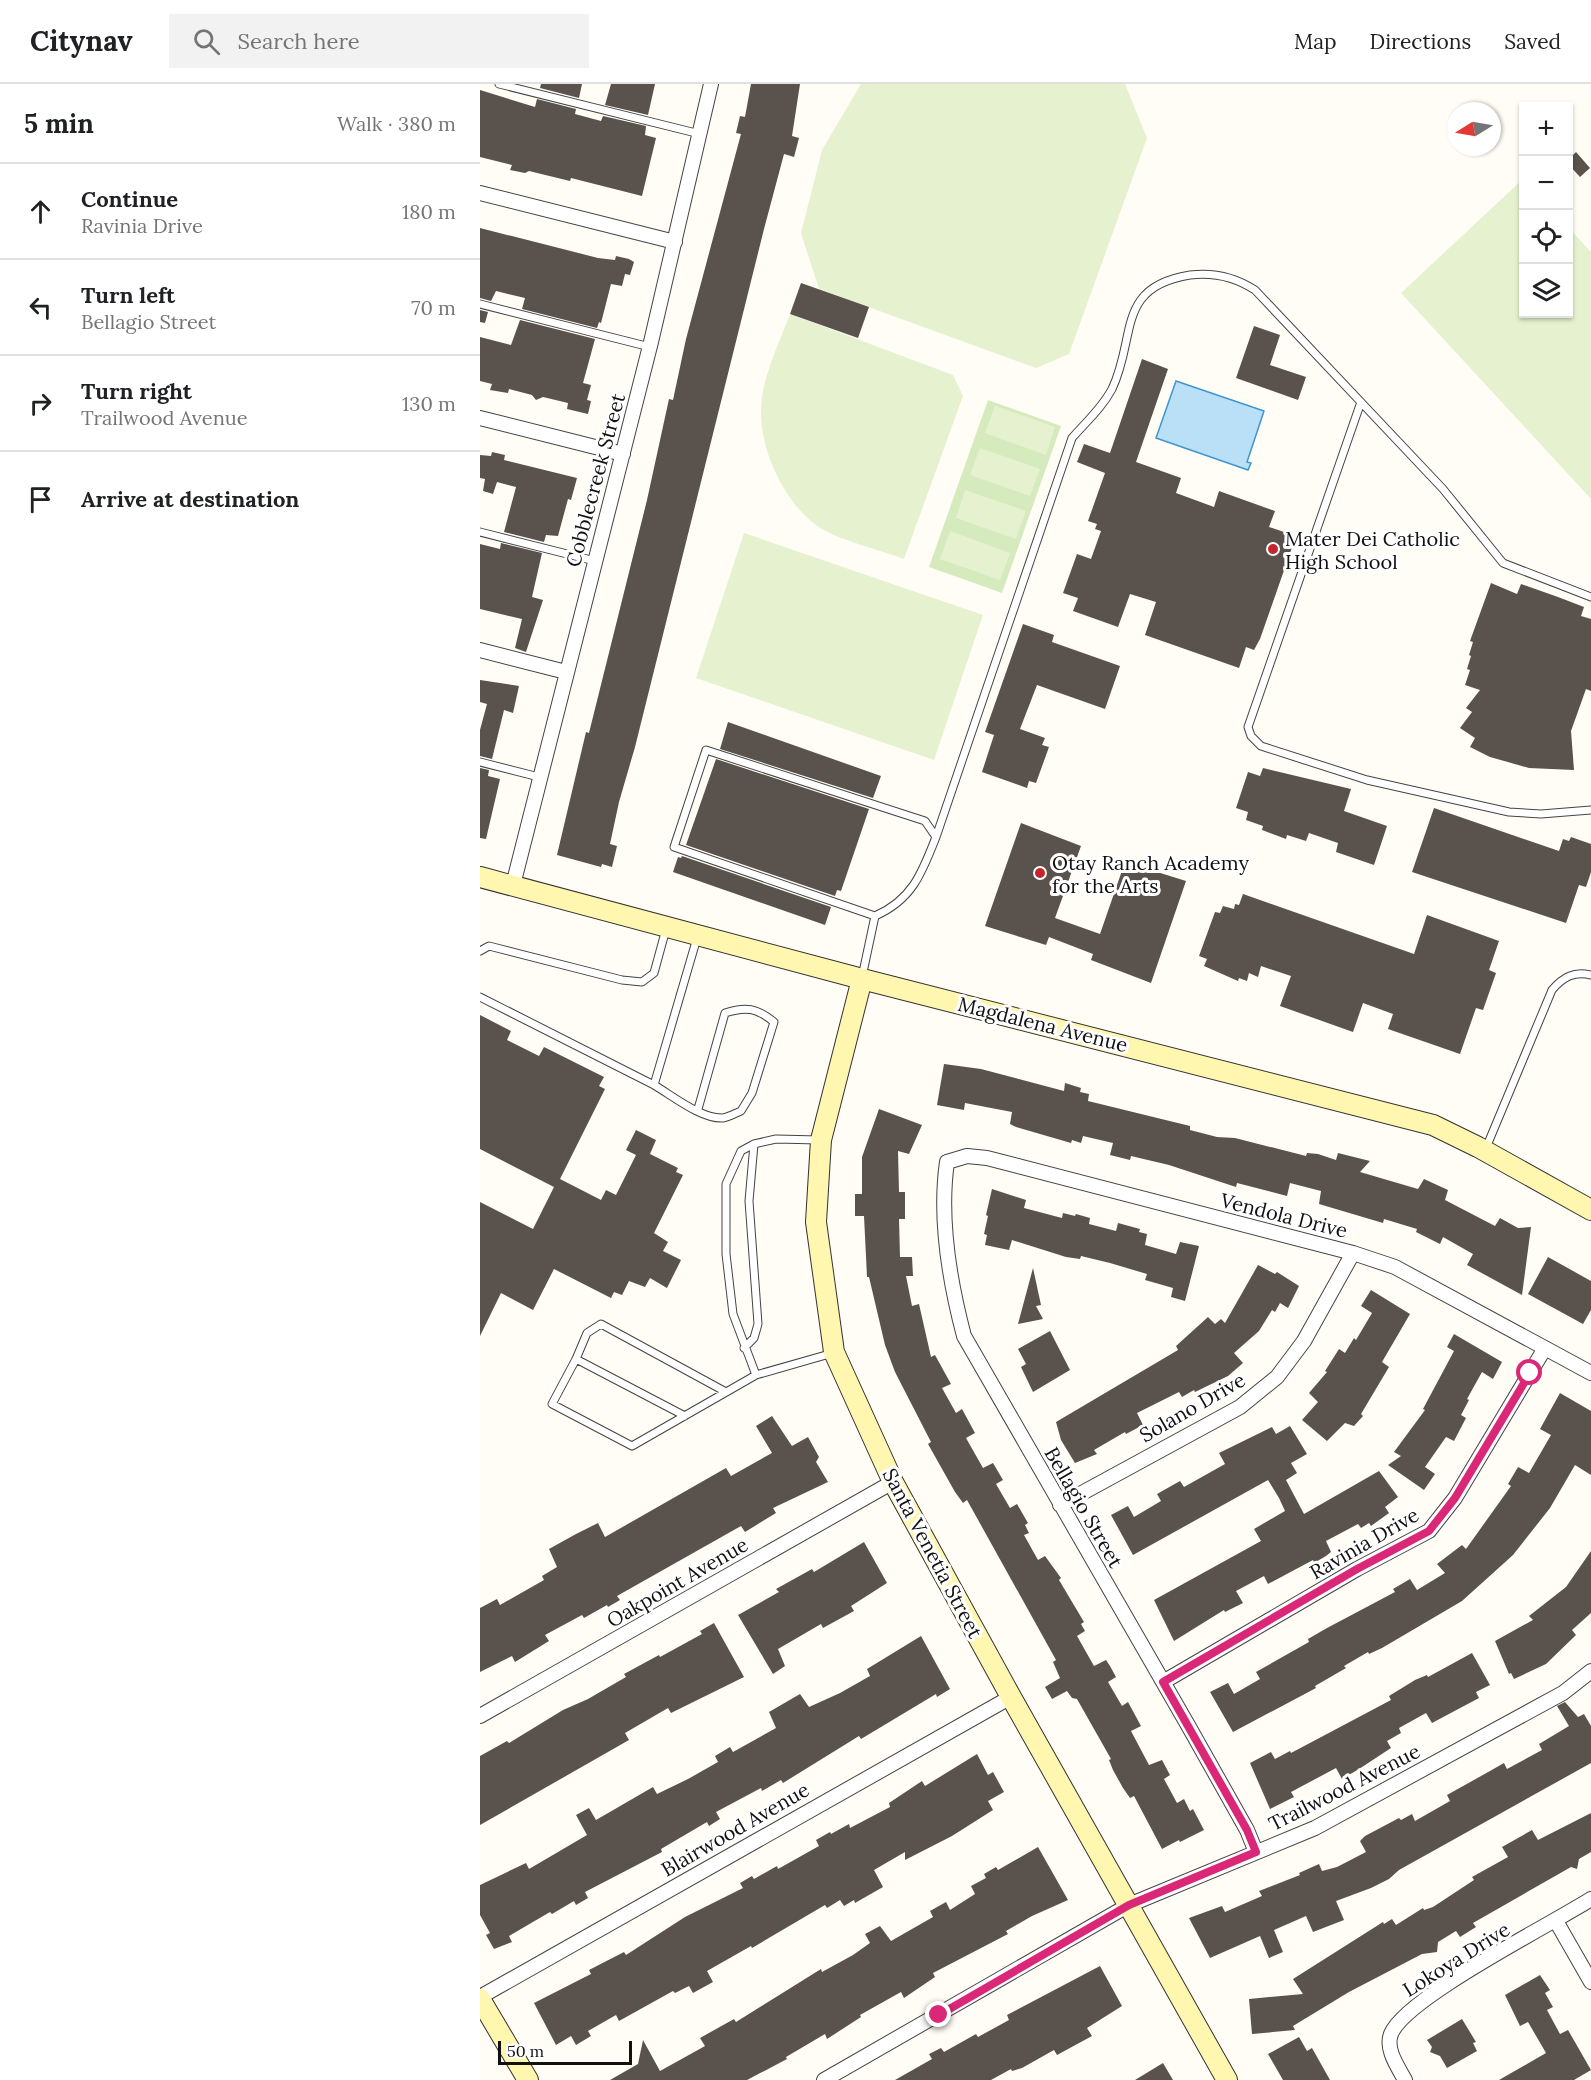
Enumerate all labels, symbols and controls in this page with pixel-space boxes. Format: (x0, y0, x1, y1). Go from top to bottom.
search box (169, 14, 589, 68)
text: Citynav (30, 23, 133, 59)
icon: search (190, 25, 223, 58)
text: Search here (238, 27, 360, 55)
text: Map (1294, 28, 1337, 55)
text: Directions (1370, 28, 1471, 55)
text: Saved (1504, 28, 1561, 55)
north arrow (1447, 102, 1501, 156)
map controls (1519, 102, 1573, 318)
button: + (1519, 102, 1573, 156)
text: 5 min (24, 107, 94, 140)
text: Walk · 380 m (337, 111, 456, 136)
button: − (1519, 156, 1573, 210)
text: Continue (81, 185, 178, 213)
icon: ahead (24, 195, 57, 228)
text: 180 m (402, 199, 456, 224)
button: locate (1519, 210, 1573, 264)
text: Ravinia Drive (81, 213, 203, 238)
button: layers (1519, 264, 1573, 318)
text: Turn left (81, 281, 175, 309)
icon: left (24, 291, 57, 324)
text: 70 m (411, 295, 456, 320)
text: Bellagio Street (81, 309, 216, 334)
text: Turn right (81, 377, 192, 405)
icon: right (24, 387, 57, 420)
street label: Cobblecreek Street (560, 390, 630, 569)
text: 130 m (402, 391, 456, 416)
text: Trailwood Avenue (81, 405, 248, 430)
icon: arrive (24, 483, 57, 516)
text: Arrive at destination (81, 485, 299, 513)
place label: Mater Dei Catholic High School (1285, 526, 1460, 574)
marker: Mater Dei Catholic High School (1266, 542, 1280, 556)
place label: Otay Ranch Academy for the Arts (1052, 850, 1249, 898)
marker: Otay Ranch Academy for the Arts (1033, 866, 1047, 880)
street label: Magdalena Avenue (956, 991, 1130, 1057)
street label: Vendola Drive (1217, 1187, 1350, 1243)
route start (1516, 1359, 1542, 1385)
street label: Solano Drive (1135, 1367, 1249, 1447)
street label: Bellagio Street (1039, 1442, 1129, 1572)
street label: Santa Venetia Street (878, 1464, 988, 1642)
street label: Ravinia Drive (1305, 1502, 1423, 1584)
street label: Oakpoint Avenue (602, 1531, 752, 1633)
street label: Trailwood Avenue (1264, 1738, 1424, 1836)
street label: Blairwood Avenue (657, 1776, 814, 1882)
street label: Lokoya Drive (1398, 1916, 1514, 2002)
route end (925, 2001, 951, 2027)
scale bar (498, 2038, 632, 2066)
text: 50 m (507, 2041, 544, 2061)

